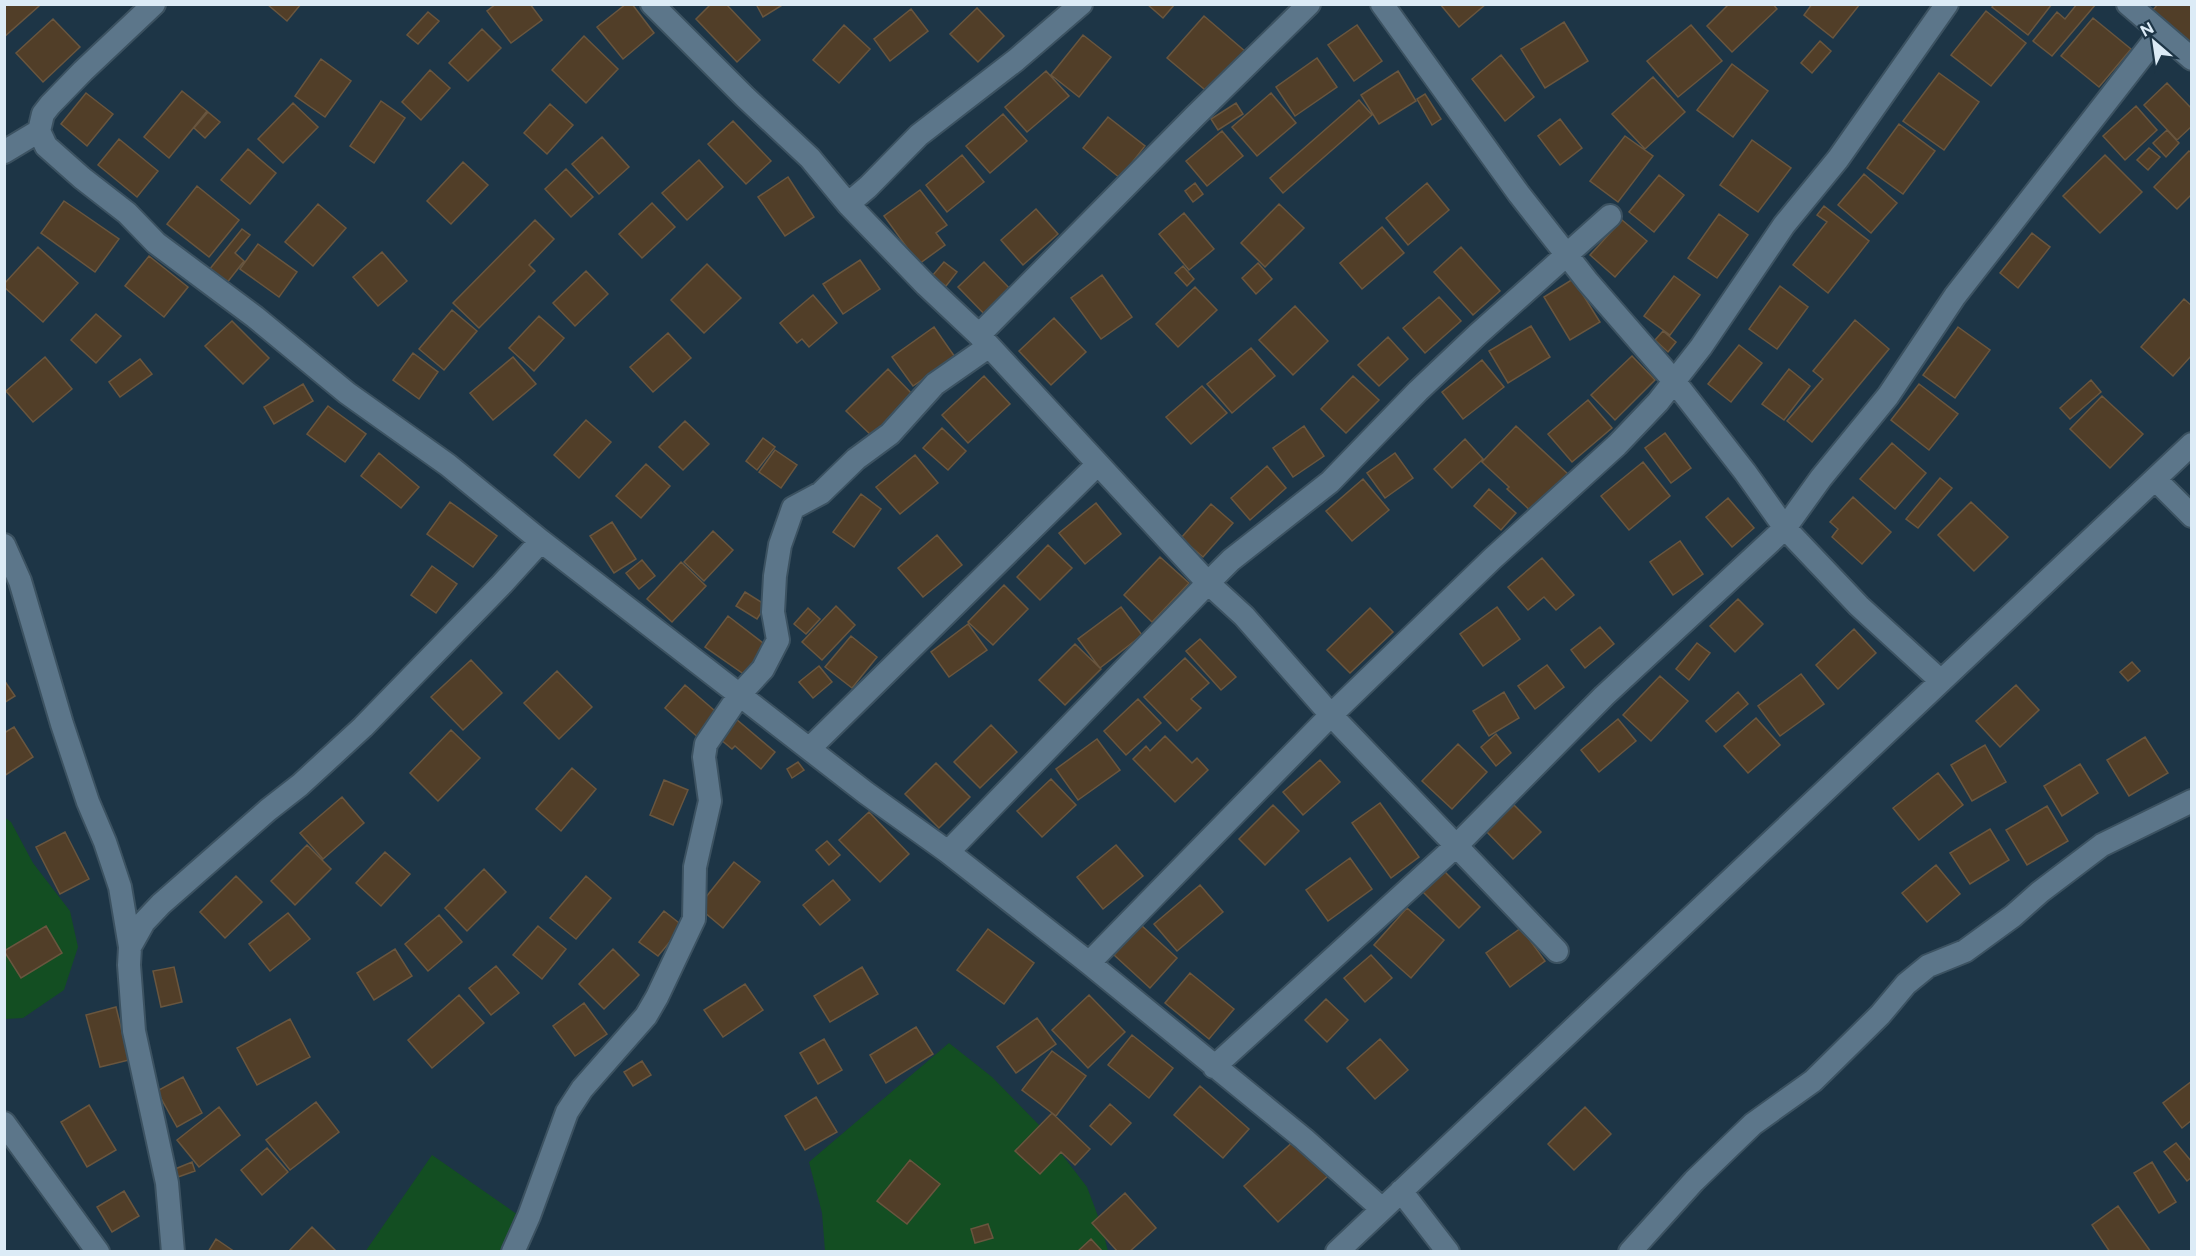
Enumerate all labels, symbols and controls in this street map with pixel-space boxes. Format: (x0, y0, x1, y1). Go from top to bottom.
north arrow (2124, 12, 2184, 72)
text: N (2137, 18, 2157, 41)

